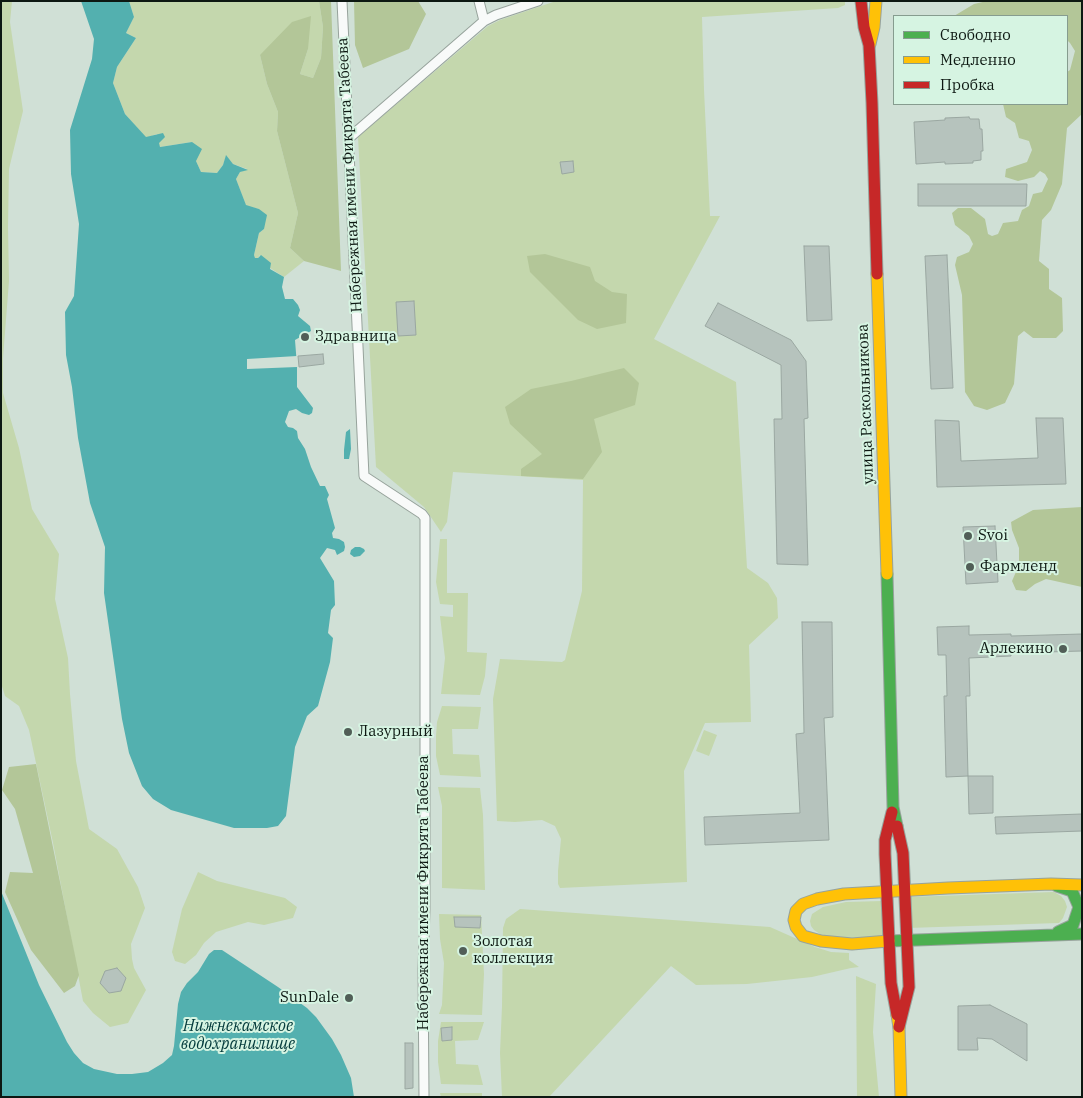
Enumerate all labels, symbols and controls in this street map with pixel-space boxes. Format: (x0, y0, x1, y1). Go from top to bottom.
legend (893, 15, 1068, 105)
text: Свободно (940, 25, 1011, 44)
street label: Набережная имени Фикрята Табеева (334, 37, 366, 313)
text: Медленно (940, 50, 1016, 69)
text: Пробка (940, 75, 995, 94)
street label: улица Раскольникова (854, 323, 878, 485)
place label: Здравница (315, 328, 397, 346)
marker: Здравница (299, 331, 311, 343)
place label: Svoi (978, 527, 1008, 545)
marker: Svoi (962, 530, 974, 542)
place label: Фармленд (980, 558, 1057, 576)
marker: Фармленд (964, 561, 976, 573)
place label: Арлекино (980, 640, 1053, 658)
marker: Арлекино (1057, 643, 1069, 655)
place label: Лазурный (358, 723, 433, 741)
marker: Лазурный (342, 726, 354, 738)
street label: Набережная имени Фикрята Табеева (415, 755, 433, 1031)
place label: Золотая коллекция (473, 933, 553, 968)
marker: Золотая коллекция (457, 945, 469, 957)
place label: SunDale (280, 989, 339, 1007)
marker: SunDale (343, 992, 355, 1004)
water label: Нижнекамское водохранилище (181, 1016, 295, 1054)

